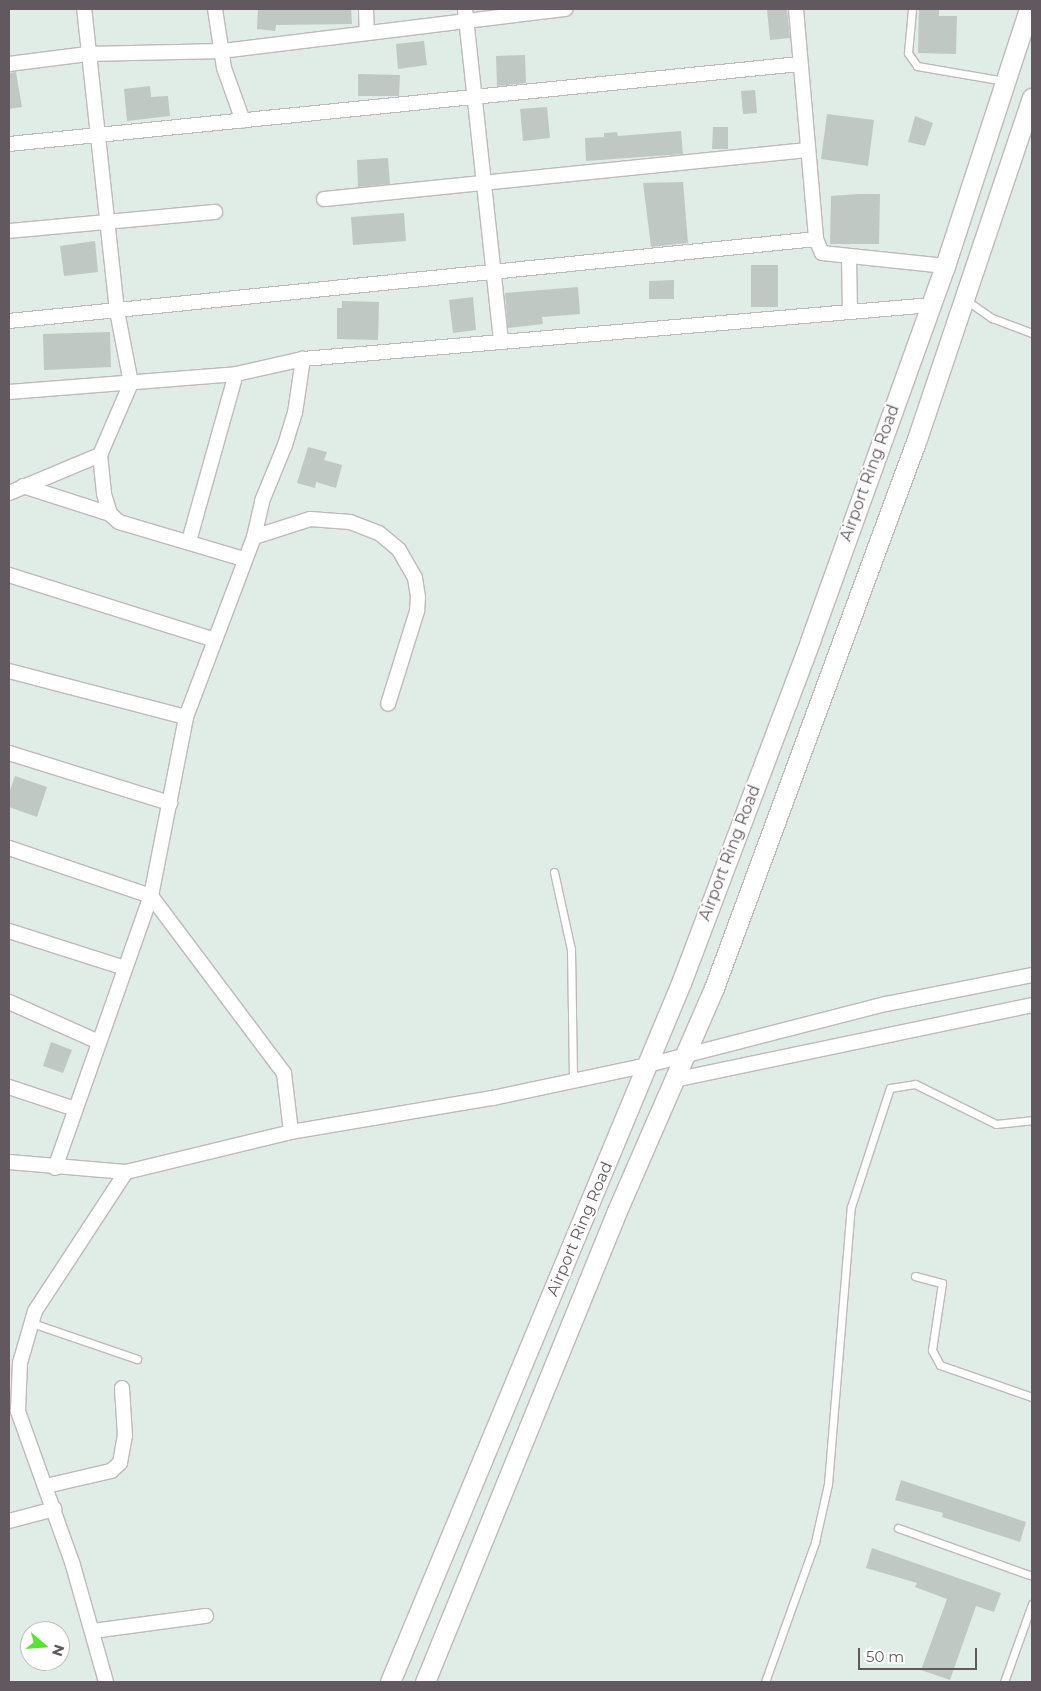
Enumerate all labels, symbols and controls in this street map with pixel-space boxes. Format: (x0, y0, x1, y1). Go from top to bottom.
street label: Airport Ring Road (836, 402, 904, 544)
street label: Airport Ring Road (695, 782, 765, 924)
street label: Airport Ring Road (543, 1159, 617, 1299)
north arrow (20, 1621, 70, 1671)
scale bar (861, 1638, 980, 1670)
text: N (48, 1642, 69, 1658)
text: 50 m (866, 1647, 904, 1666)

